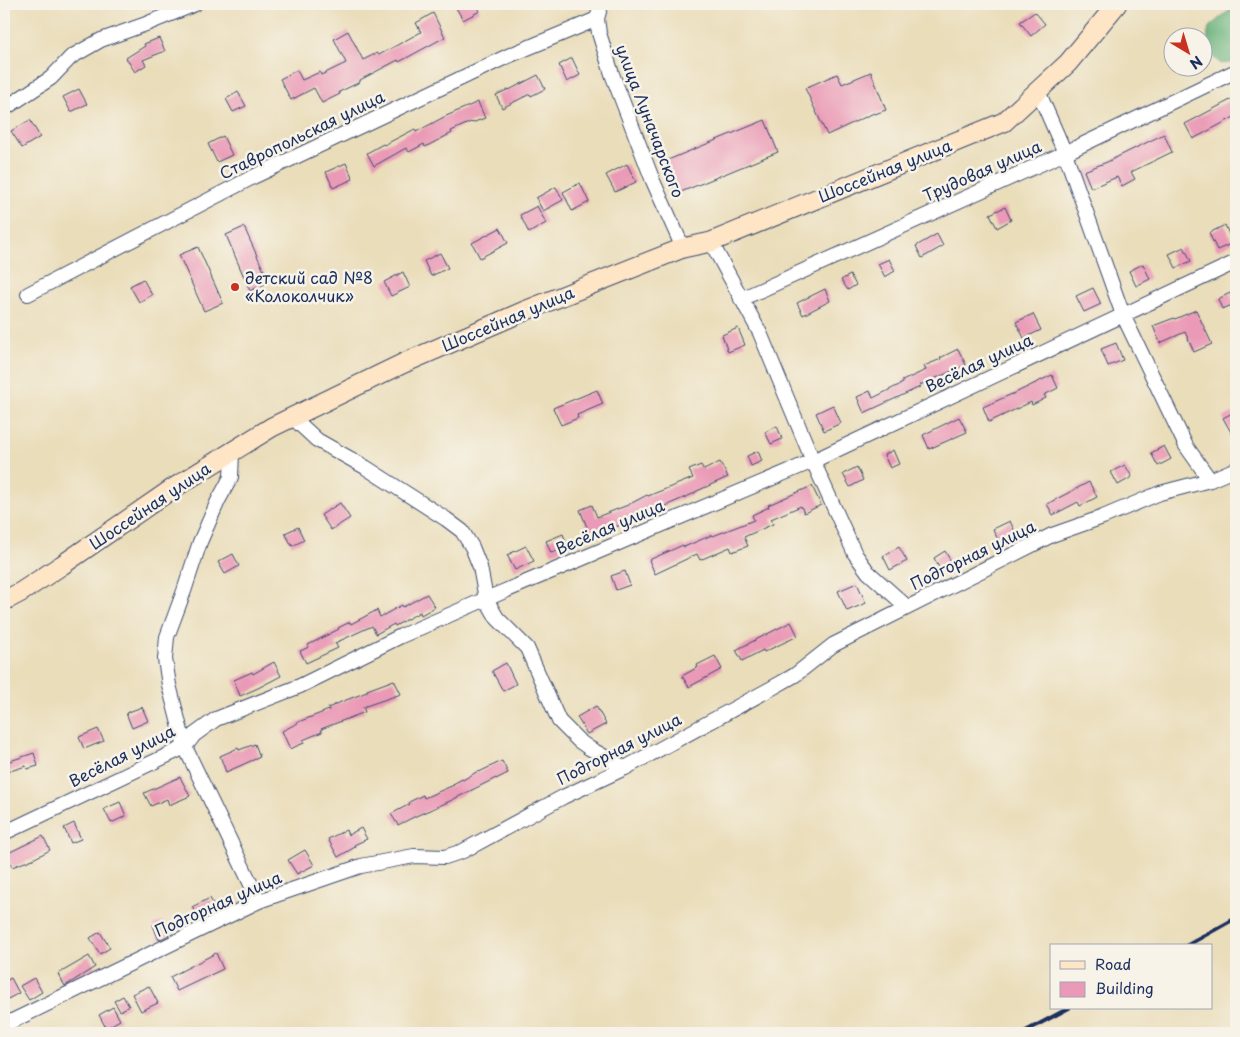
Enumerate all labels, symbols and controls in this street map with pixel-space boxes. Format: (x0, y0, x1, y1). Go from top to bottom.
north arrow (1162, 28, 1212, 78)
street label: улица Луначарского (611, 40, 691, 201)
text: N (1185, 51, 1207, 74)
street label: Ставропольская улица (215, 84, 388, 185)
street label: Шоссейная улица (814, 132, 955, 208)
street label: Трудовая улица (919, 133, 1045, 207)
place label: детский сад №8 «Колоколчик» (245, 265, 373, 307)
street label: Шоссейная улица (438, 279, 578, 357)
marker: детский сад №8 «Колоколчик» (229, 281, 241, 293)
street label: Весёлая улица (921, 327, 1036, 397)
street label: Шоссейная улица (84, 456, 215, 555)
street label: Весёлая улица (552, 492, 668, 560)
street label: Подгорная улица (906, 513, 1039, 595)
street label: Подгорная улица (552, 706, 685, 790)
street label: Весёлая улица (64, 718, 179, 792)
street label: Подгорная улица (150, 864, 285, 942)
legend (1050, 944, 1212, 1010)
text: Road (1095, 952, 1131, 975)
text: Building (1095, 976, 1154, 999)

